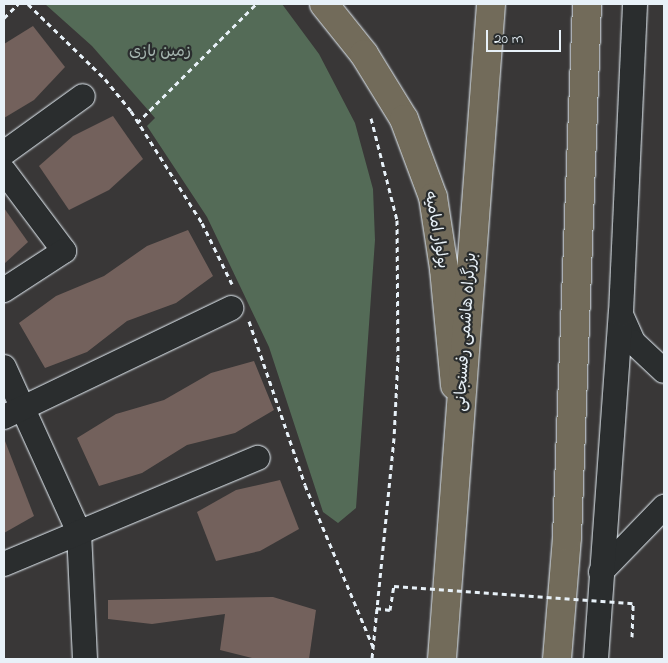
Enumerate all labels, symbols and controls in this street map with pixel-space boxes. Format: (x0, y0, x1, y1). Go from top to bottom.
scale bar (488, 20, 563, 52)
text: 20 m (494, 28, 523, 50)
park label: زمین بازی (129, 42, 191, 62)
street label: بولوار امامیه (420, 190, 452, 270)
street label: بزرگراه هاشمی رفسنجانی (451, 252, 481, 412)

